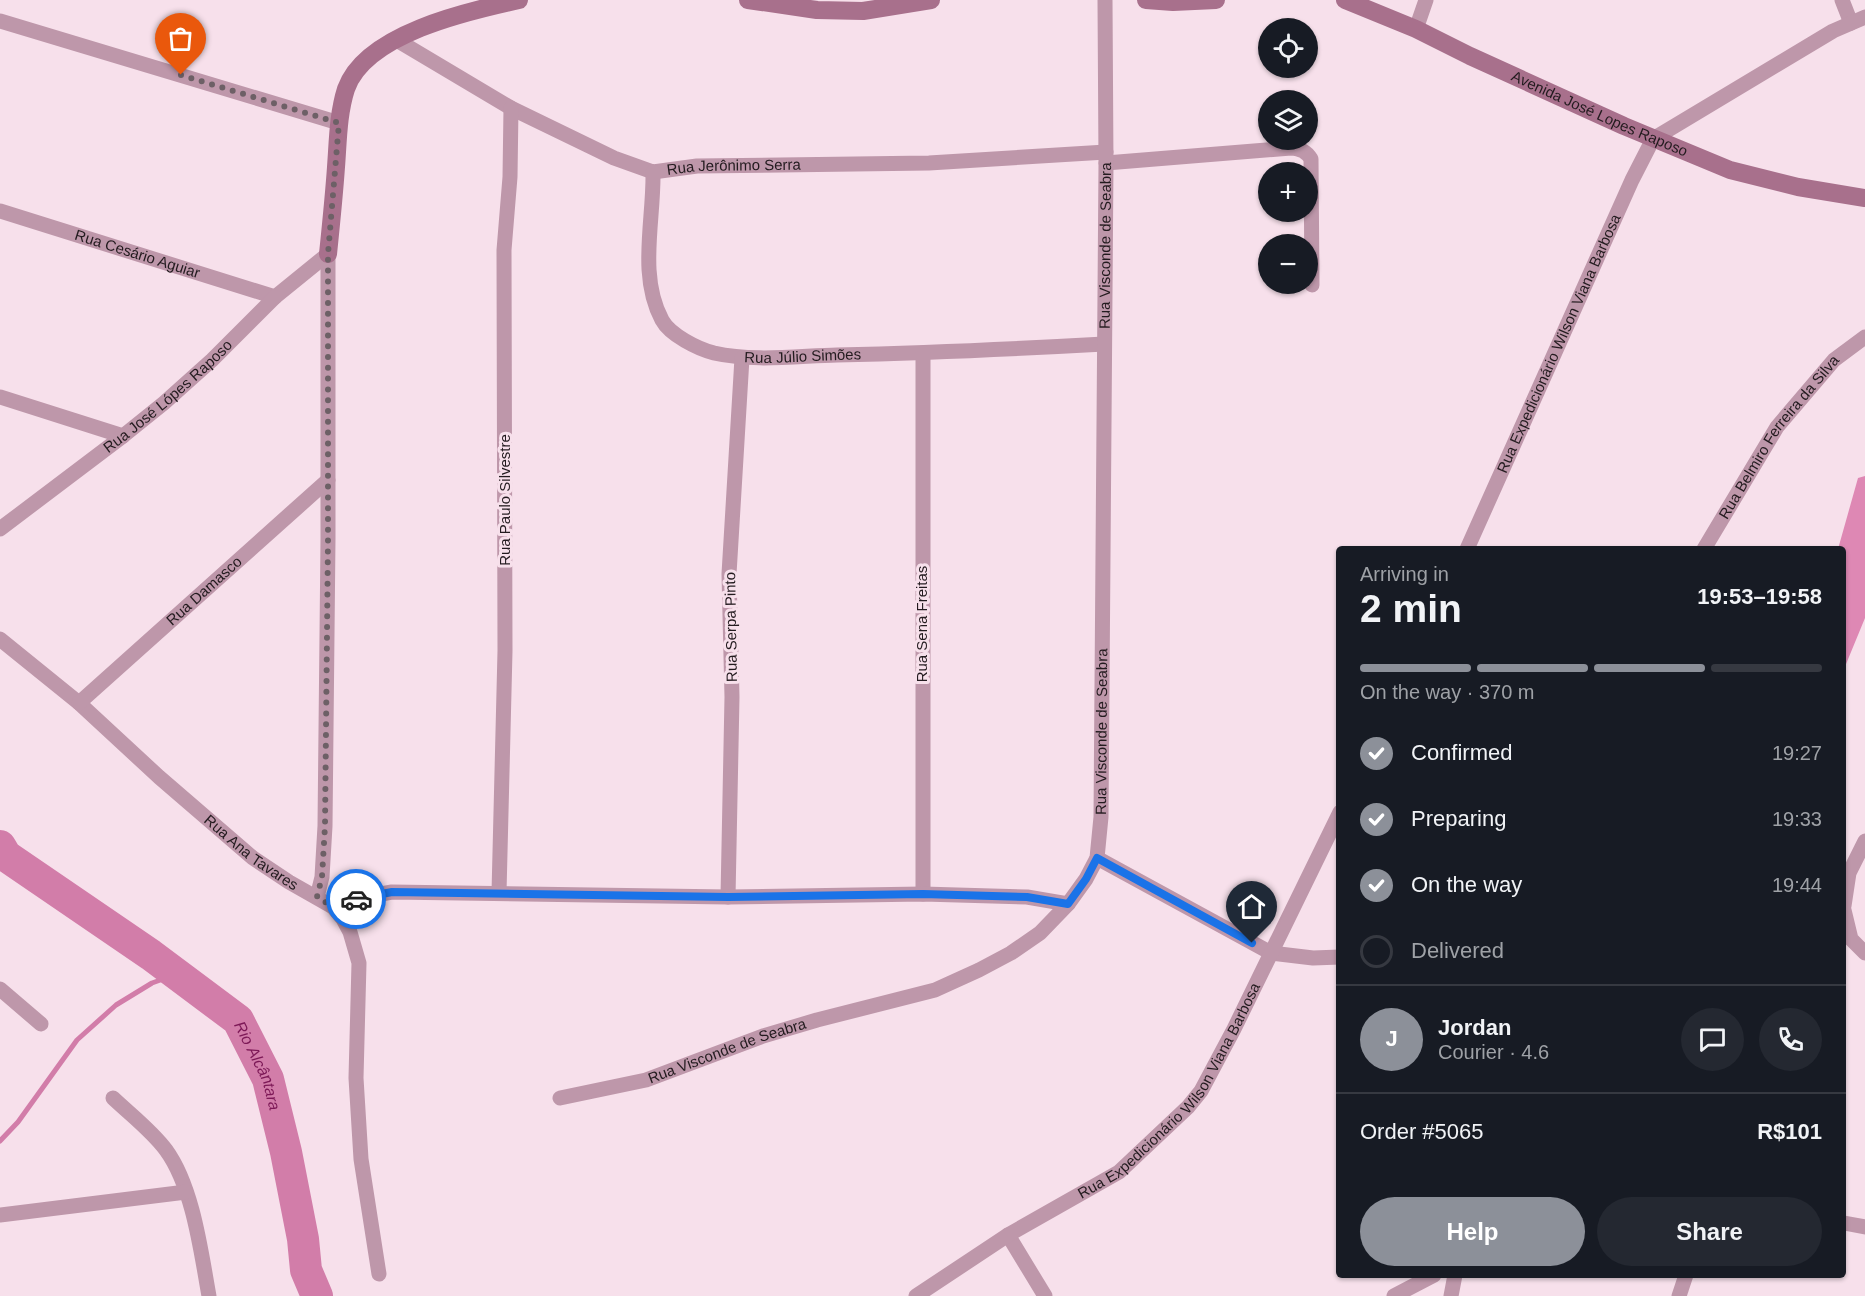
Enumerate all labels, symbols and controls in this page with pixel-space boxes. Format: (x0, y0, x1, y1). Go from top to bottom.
pin (155, 13, 206, 75)
map controls (1258, 18, 1318, 294)
button: locate (1258, 18, 1318, 78)
icon: bag (164, 22, 197, 55)
street label: Avenida José Lopes Raposo (1509, 67, 1690, 160)
button: layers (1258, 90, 1318, 150)
street label: Rua Jerônimo Serra (666, 156, 802, 178)
street label: Rua Visconde de Seabra (1096, 162, 1114, 329)
button: + (1258, 162, 1318, 222)
street label: Rua Expedicionário Wilson Viana Barbosa (1493, 211, 1624, 475)
street label: Rua Cesário Aguiar (73, 226, 202, 281)
button: − (1258, 234, 1318, 294)
street label: Rua José Lópes Raposo (100, 336, 235, 456)
street label: Rua Júlio Simões (744, 345, 861, 366)
street label: Rua Belmiro Ferreira da Silva (1715, 351, 1843, 522)
street label: Rua Paulo Silvestre (496, 434, 513, 566)
street label: Rua Damasco (163, 552, 245, 629)
text: Arriving in (1360, 563, 1449, 585)
street label: Rua Sena Freitas (913, 566, 930, 682)
street label: Rua Serpa Pinto (721, 572, 740, 682)
text: 19:53–19:58 (1697, 584, 1822, 609)
text: 2 min (1360, 587, 1462, 630)
street label: Rua Visconde de Seabra (1092, 648, 1110, 815)
text: On the way · 370 m (1360, 681, 1535, 703)
icon: check (1360, 737, 1393, 770)
text: Confirmed (1411, 740, 1512, 765)
text: 19:27 (1772, 742, 1822, 764)
icon: check (1360, 803, 1393, 836)
text: Preparing (1411, 806, 1506, 831)
text: 19:33 (1772, 808, 1822, 830)
street label: Rua Ana Tavares (201, 811, 301, 893)
courier (326, 869, 386, 929)
icon: check (1360, 869, 1393, 902)
text: On the way (1411, 872, 1522, 897)
text: 19:44 (1772, 874, 1822, 896)
pin (1226, 881, 1277, 943)
icon: car (340, 883, 373, 916)
icon: home (1235, 890, 1268, 923)
text: Delivered (1411, 938, 1504, 963)
street label: Rua Expedicionário Wilson Viana Barbosa (1075, 979, 1264, 1202)
button: chat (1681, 1008, 1744, 1071)
button: phone (1759, 1008, 1822, 1071)
street label: Rua Visconde de Seabra (645, 1015, 808, 1086)
text: Jordan (1438, 1015, 1511, 1040)
water label: Rio Alcântara (231, 1019, 283, 1112)
text: J (1385, 1026, 1398, 1051)
text: Courier · 4.6 (1438, 1041, 1549, 1063)
text: Order #5065 (1360, 1119, 1484, 1144)
text: R$101 (1757, 1119, 1822, 1144)
button: Help (1360, 1197, 1585, 1266)
button: Share (1597, 1197, 1822, 1266)

